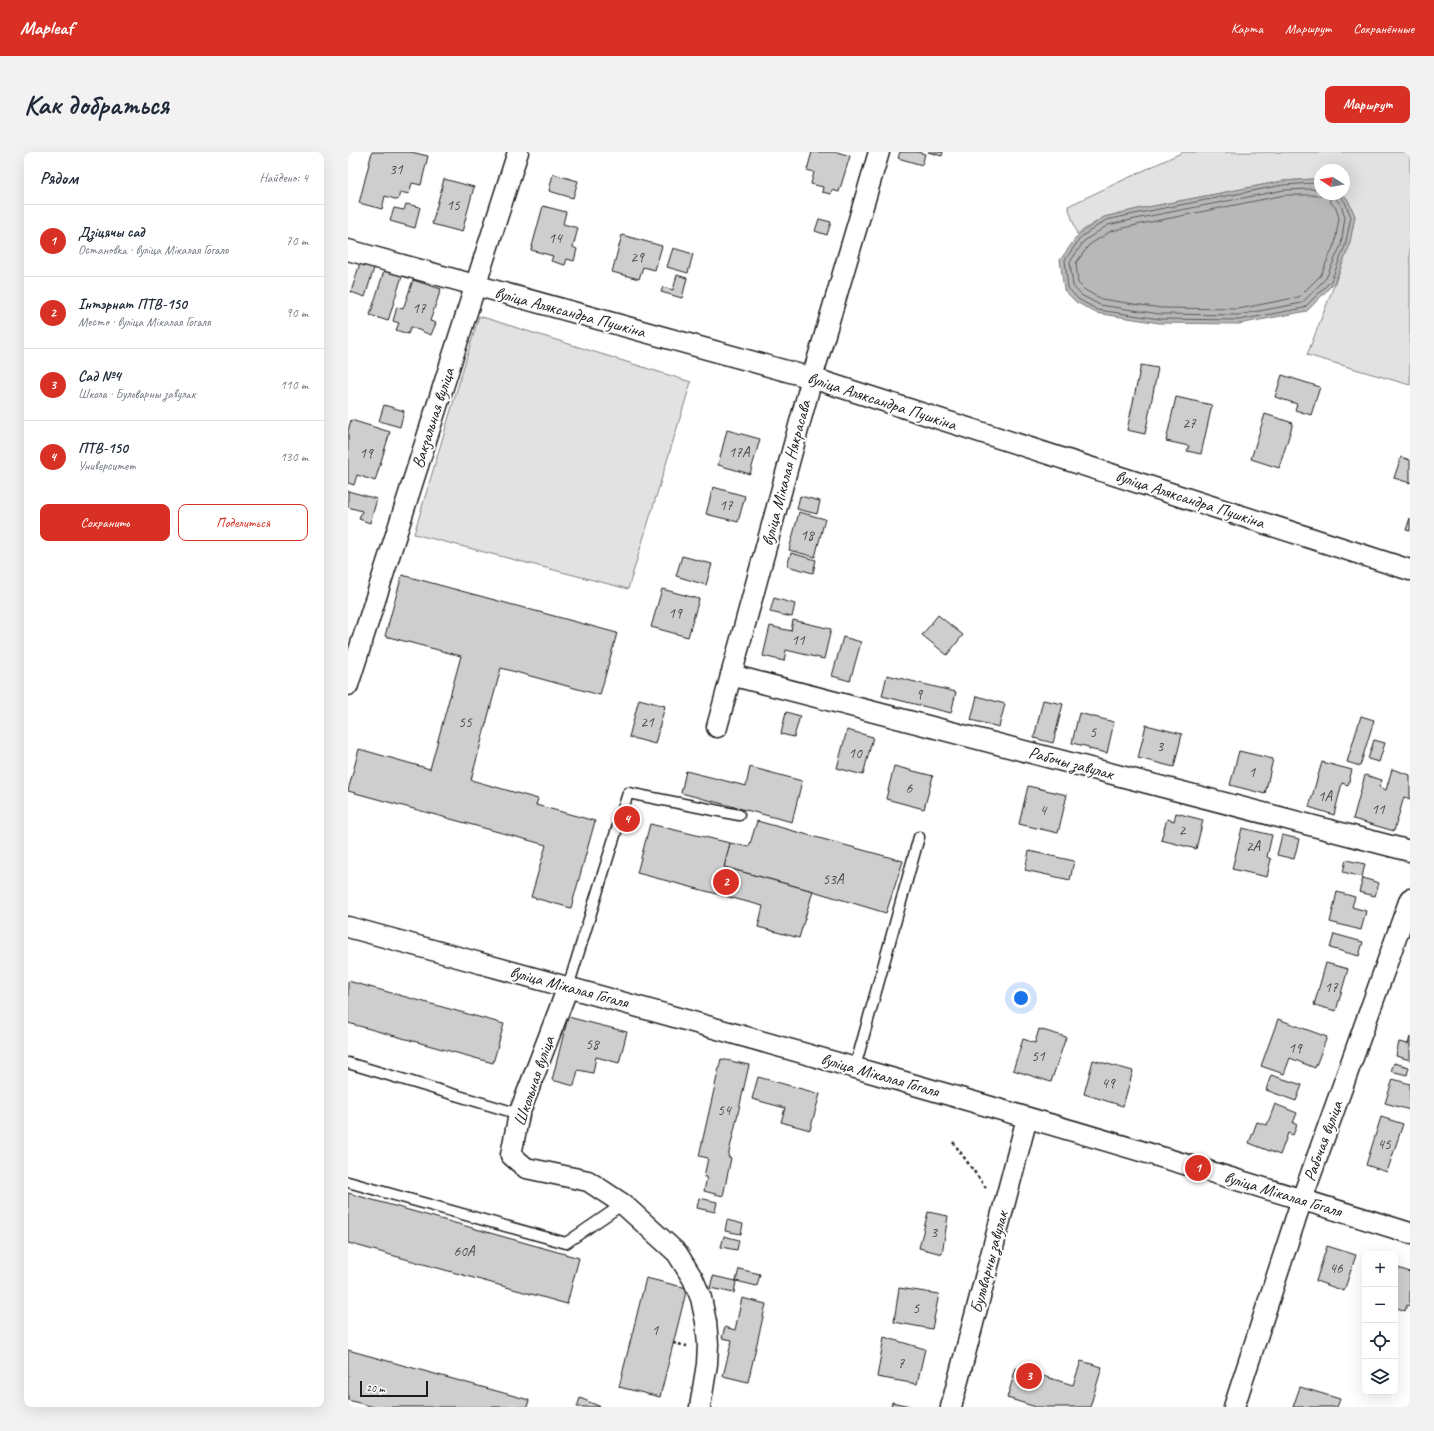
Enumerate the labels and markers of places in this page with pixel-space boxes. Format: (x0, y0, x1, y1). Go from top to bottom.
pin: 4 (614, 804, 640, 834)
pin: 2 (713, 867, 739, 897)
pin: 1 (1185, 1153, 1211, 1183)
pin: 3 (1016, 1361, 1042, 1391)

